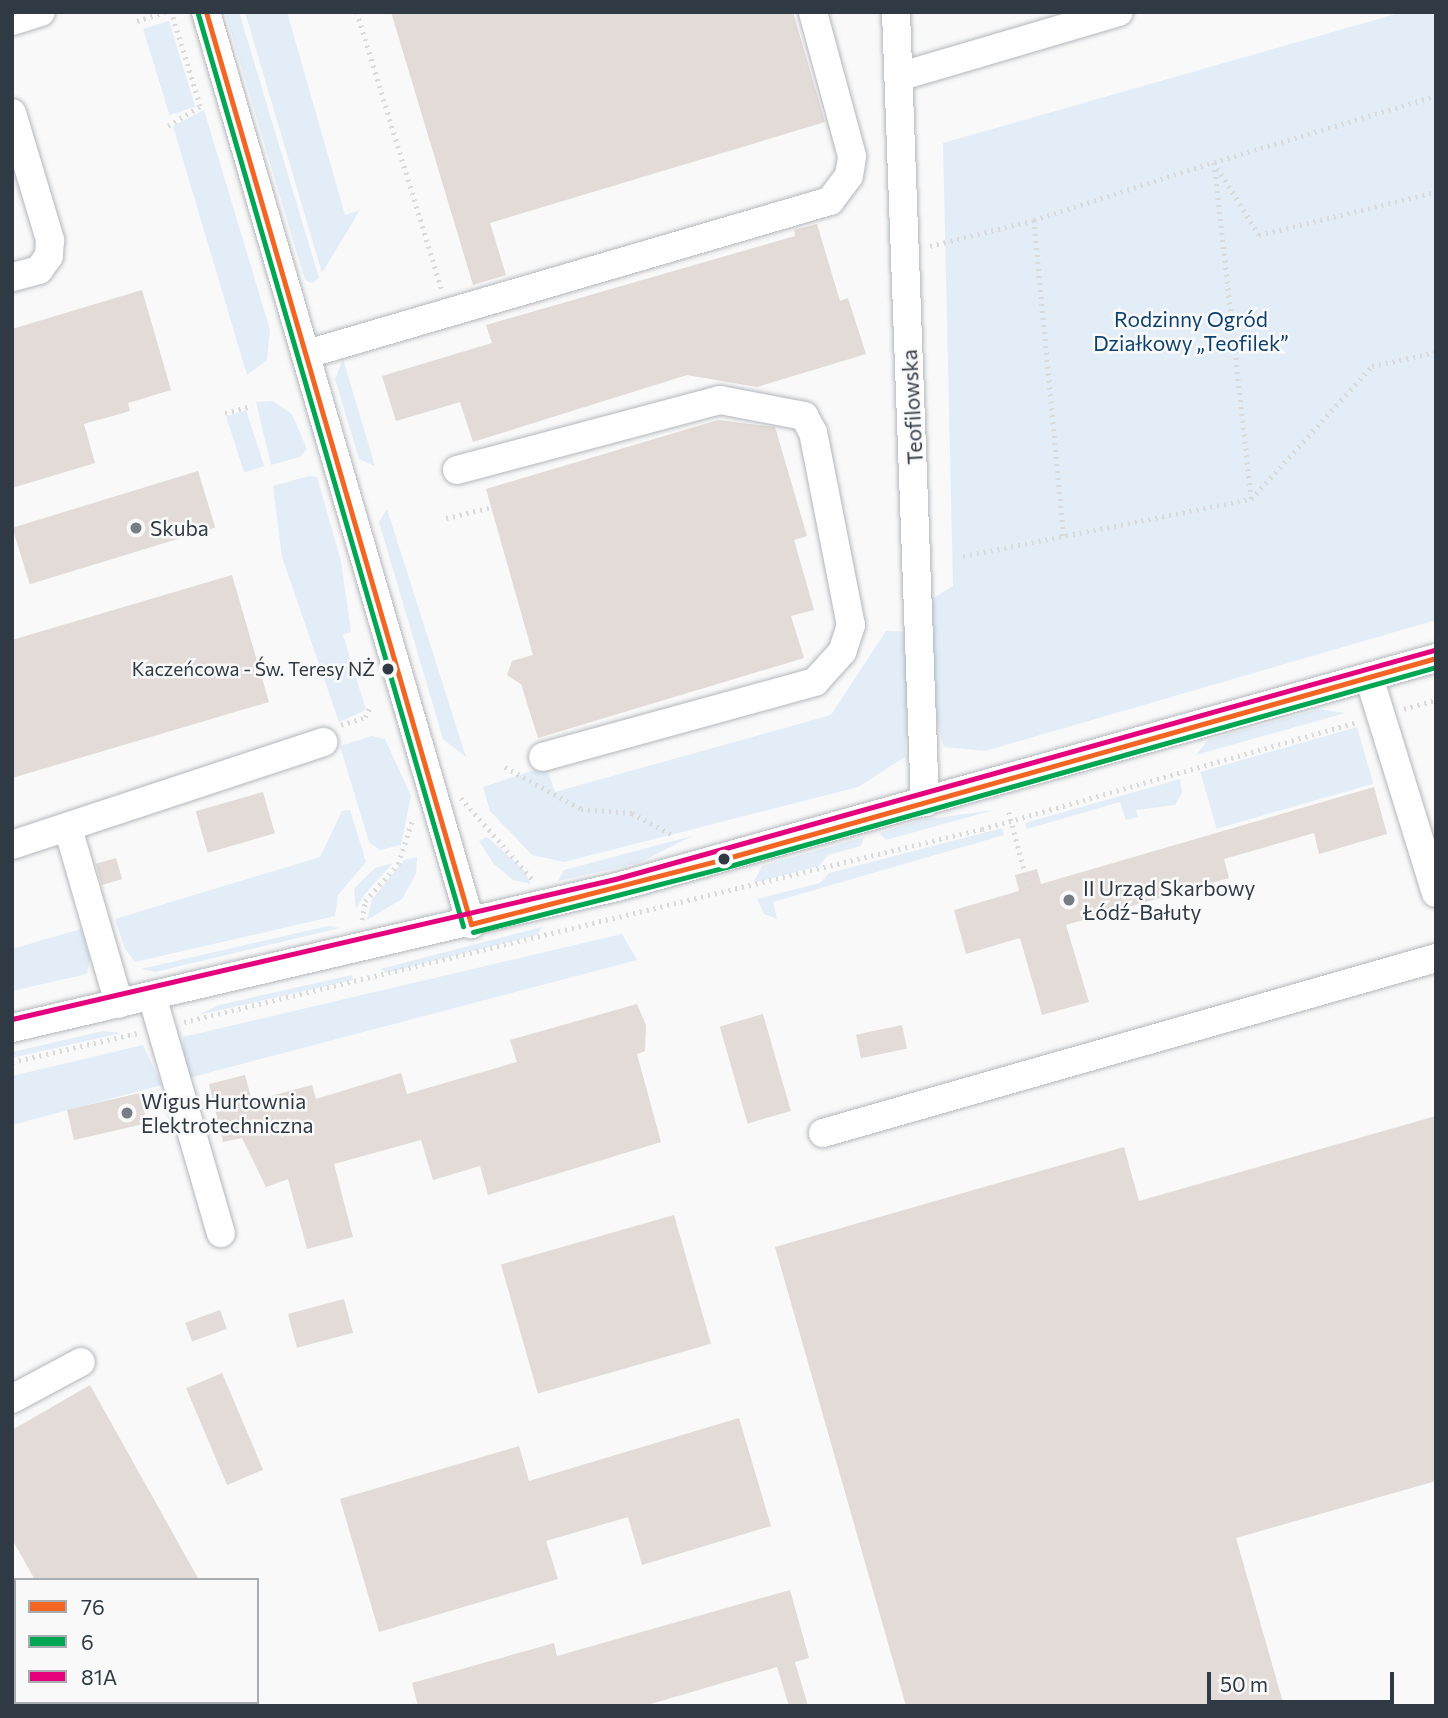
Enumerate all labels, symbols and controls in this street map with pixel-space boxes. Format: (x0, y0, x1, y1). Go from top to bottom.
park label: Rodzinny Ogród Działkowy „Teofilek” (1093, 306, 1289, 356)
street label: Teofilowska (896, 349, 928, 465)
place label: Skuba (150, 515, 209, 541)
marker: Skuba (128, 520, 144, 536)
place label: Kaczeńcowa - Św. Teresy NŻ (132, 658, 375, 680)
marker: Kaczeńcowa - Św. Teresy NŻ (381, 662, 395, 676)
unlabelled marker (717, 852, 731, 866)
place label: II Urząd Skarbowy Łódź-Bałuty (1083, 875, 1255, 925)
marker: II Urząd Skarbowy Łódź-Bałuty (1061, 892, 1077, 908)
place label: Wigus Hurtownia Elektrotechniczna (141, 1088, 314, 1138)
marker: Wigus Hurtownia Elektrotechniczna (119, 1105, 135, 1121)
legend (14, 1578, 259, 1704)
text: 76 (81, 1594, 105, 1619)
text: 6 (81, 1629, 94, 1654)
scale bar (1210, 1658, 1397, 1702)
text: 81A (81, 1664, 117, 1689)
text: 50 m (1220, 1671, 1268, 1696)

